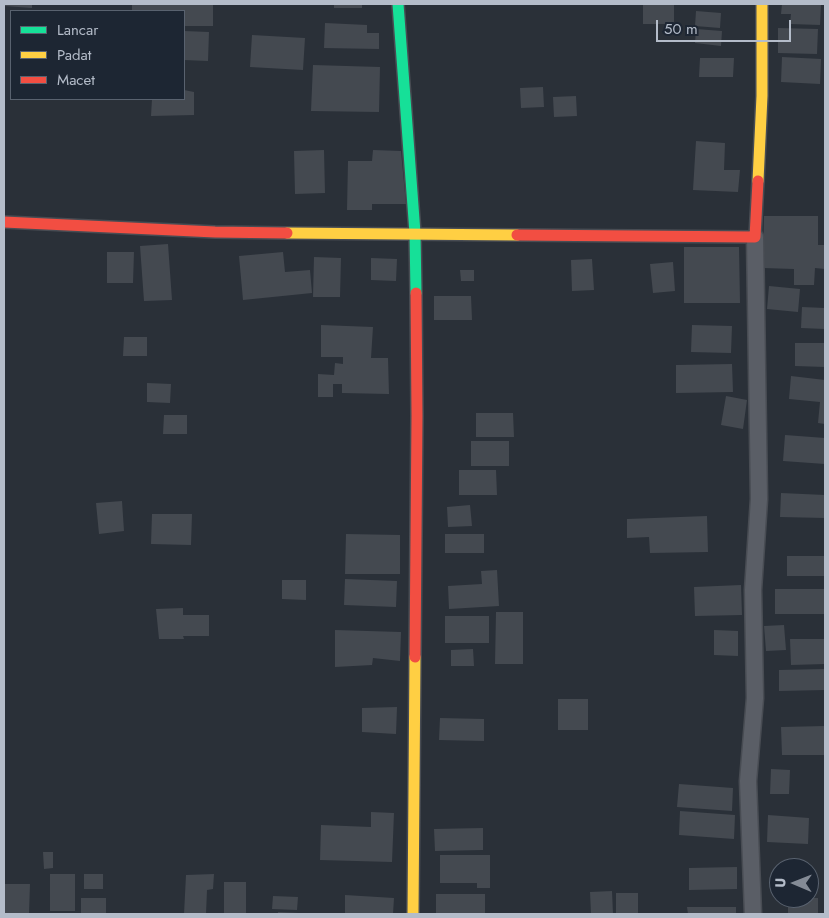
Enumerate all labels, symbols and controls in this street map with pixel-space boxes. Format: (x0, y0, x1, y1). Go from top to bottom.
legend (10, 10, 185, 100)
scale bar (659, 10, 794, 42)
text: 50 m (664, 18, 698, 40)
text: Lancar (57, 19, 98, 41)
text: Padat (57, 44, 91, 66)
text: Macet (57, 69, 95, 91)
north arrow (769, 858, 819, 908)
text: U (770, 878, 790, 888)

